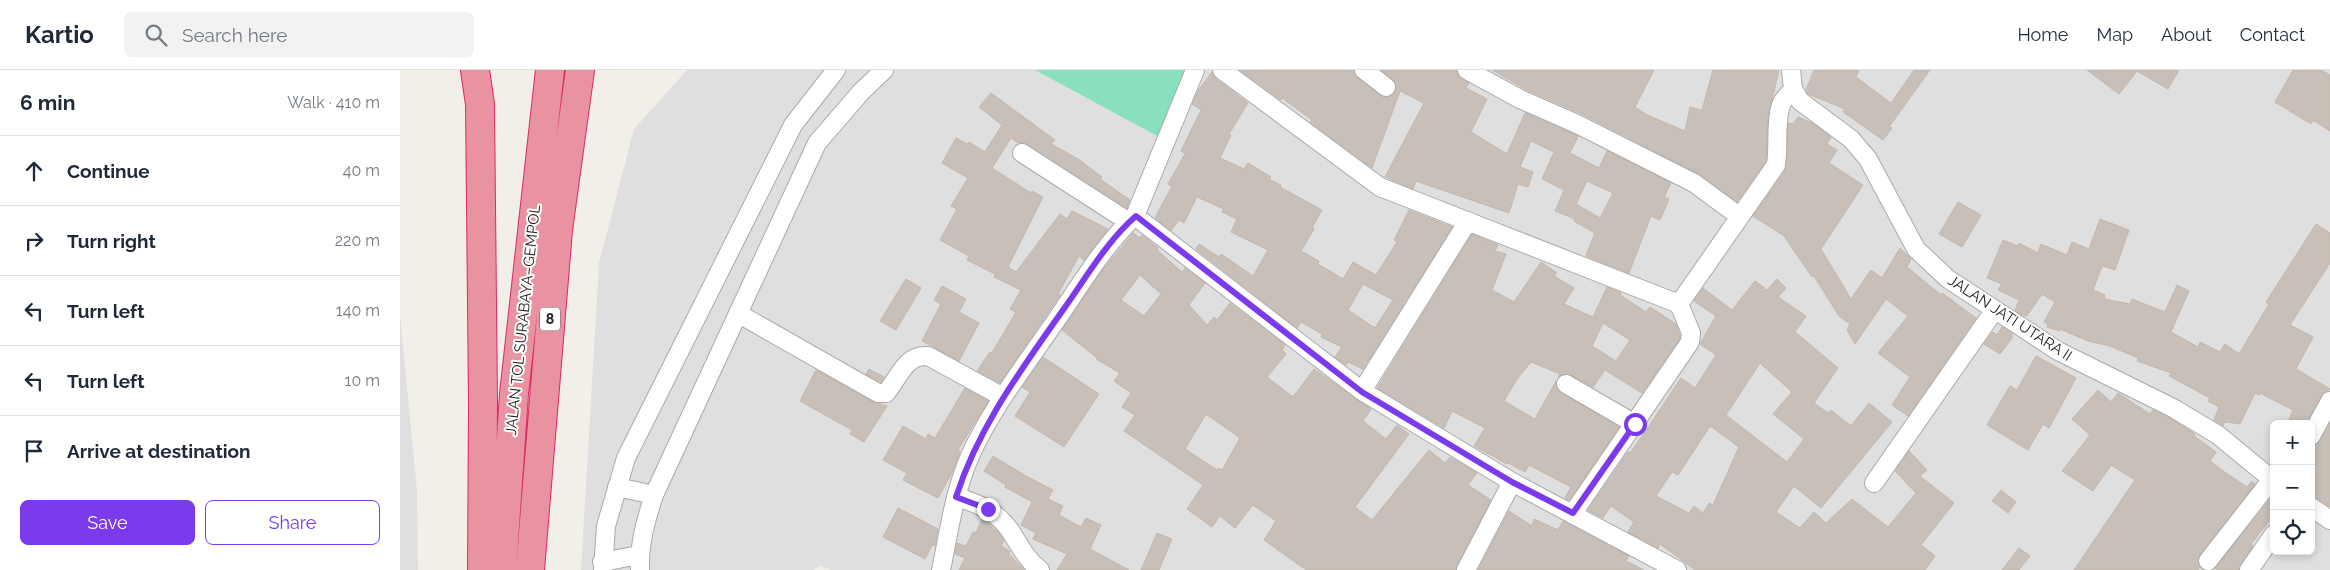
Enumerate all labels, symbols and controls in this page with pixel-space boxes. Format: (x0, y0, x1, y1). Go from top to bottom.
search box (124, 12, 474, 57)
text: Kartio (25, 20, 94, 49)
icon: search (142, 21, 170, 49)
text: Search here (182, 24, 287, 46)
text: Home (2017, 24, 2068, 45)
text: Map (2096, 24, 2133, 45)
text: About (2161, 24, 2212, 45)
text: Contact (2240, 24, 2305, 45)
text: 6 min (20, 90, 75, 115)
text: Walk · 410 m (287, 93, 380, 112)
icon: ahead (20, 157, 48, 185)
text: Continue (67, 160, 150, 182)
text: 40 m (343, 161, 380, 180)
street label: JALAN TOL SURABAYA–GEMPOL (502, 204, 544, 436)
icon: right (20, 227, 48, 255)
text: Turn right (67, 230, 156, 252)
text: 220 m (335, 231, 380, 250)
street label: JALAN JATI UTARA II (1945, 271, 2075, 365)
icon: left (20, 297, 48, 325)
text: Turn left (67, 300, 144, 322)
text: 140 m (336, 301, 380, 320)
road number: 8 (540, 308, 560, 330)
icon: left (20, 367, 48, 395)
text: Turn left (67, 370, 144, 392)
text: 10 m (345, 371, 380, 390)
route start (1624, 413, 1647, 436)
map controls (2270, 420, 2315, 555)
button: + (2270, 420, 2315, 465)
icon: arrive (20, 437, 48, 465)
text: Arrive at destination (67, 440, 251, 462)
button: − (2270, 465, 2315, 510)
route end (977, 498, 1000, 521)
button: Save (20, 500, 195, 545)
button: Share (205, 500, 380, 545)
button: locate (2270, 510, 2315, 555)

